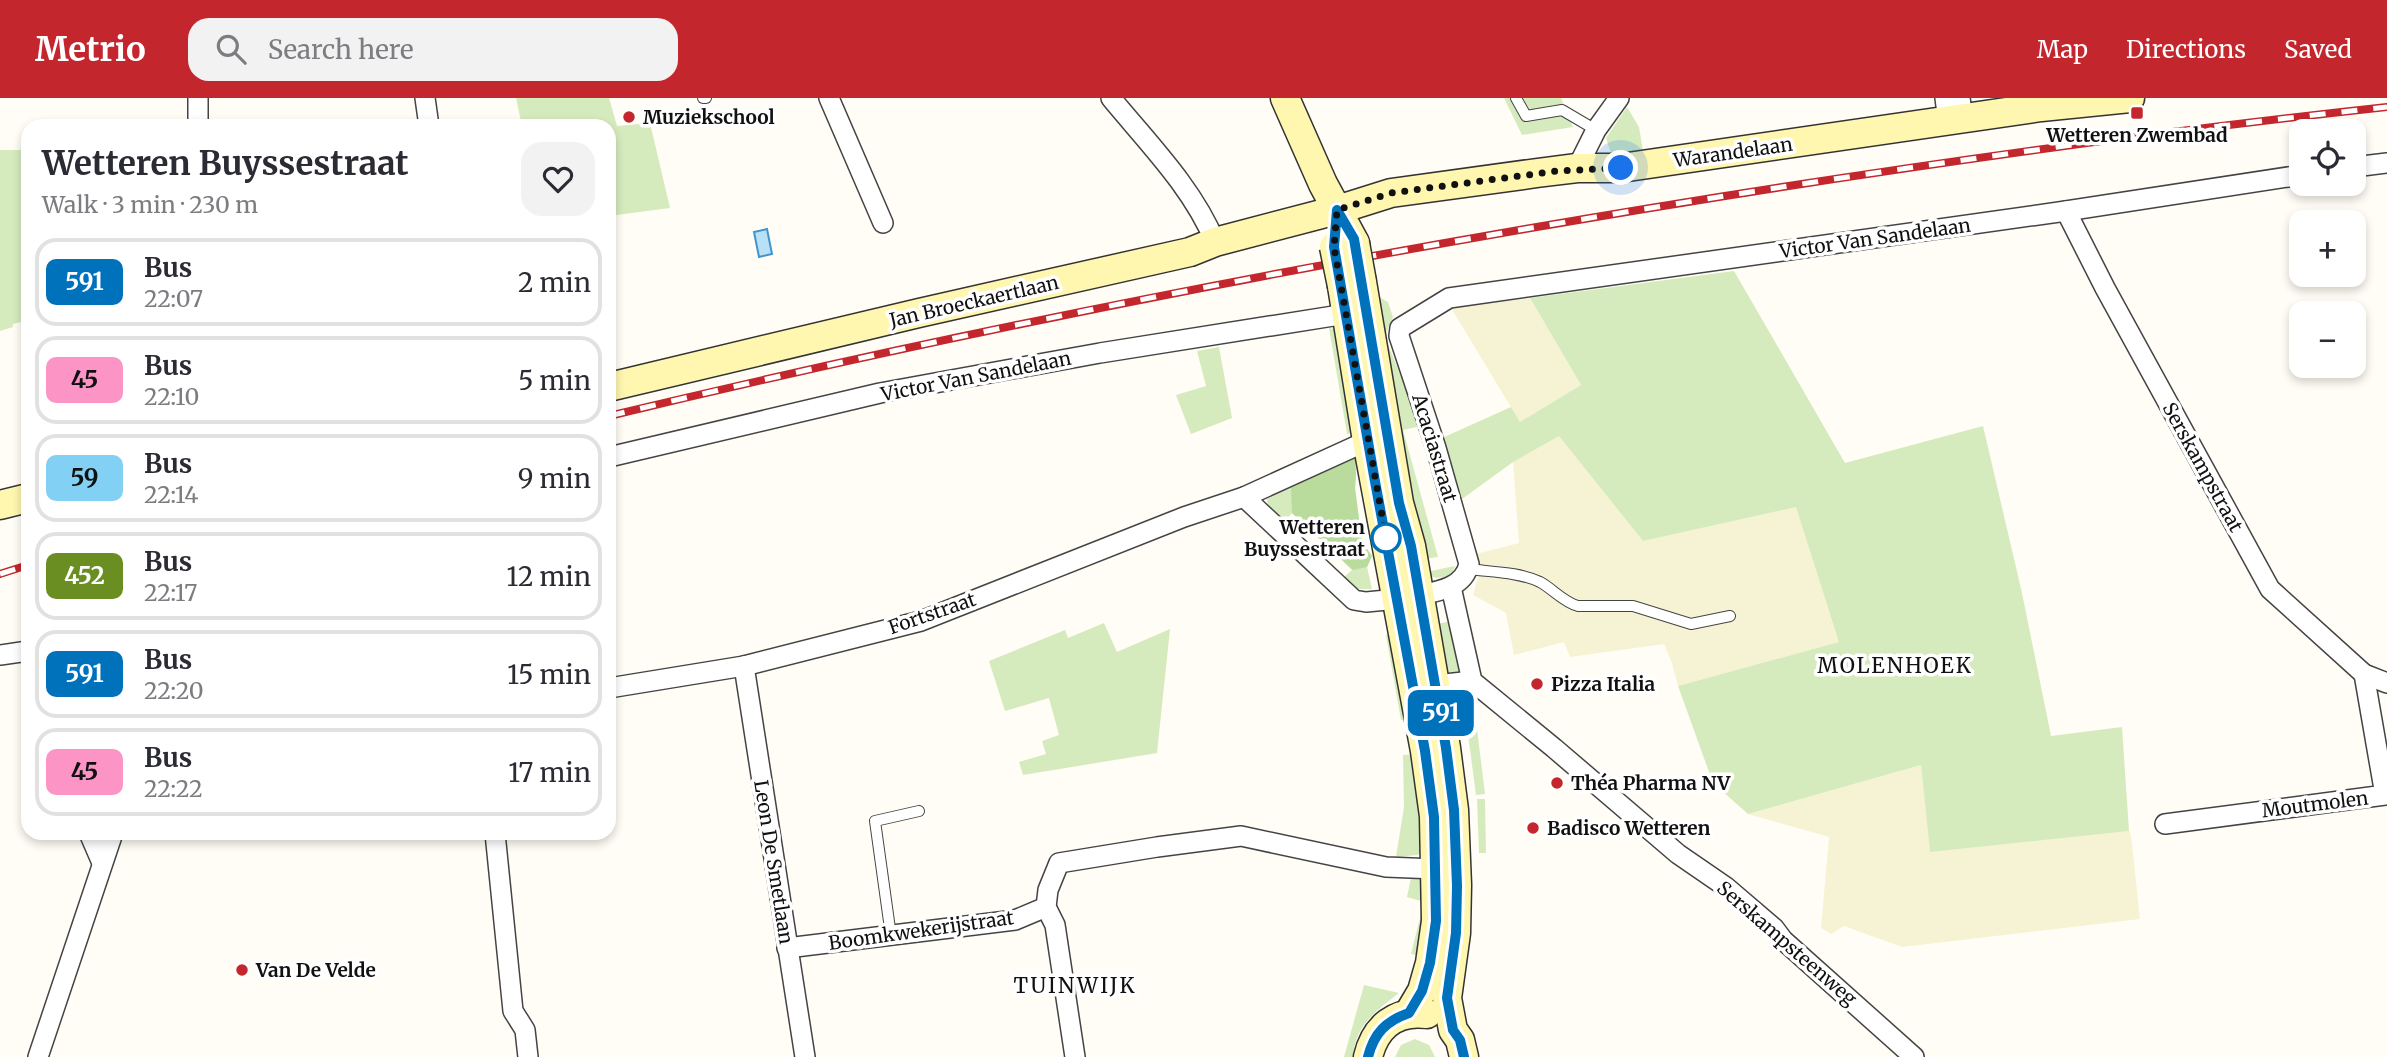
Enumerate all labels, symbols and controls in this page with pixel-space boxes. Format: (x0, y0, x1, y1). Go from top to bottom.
search box (188, 18, 678, 81)
text: Metrio (35, 29, 146, 70)
icon: search (212, 30, 250, 68)
text: Search here (268, 33, 413, 66)
text: Map (2037, 34, 2088, 65)
text: Directions (2126, 34, 2246, 65)
text: Saved (2284, 34, 2352, 65)
place label: Muziekschool (643, 105, 775, 129)
marker: Wetteren Zwembad (2129, 105, 2145, 121)
marker: Muziekschool (621, 109, 637, 125)
map controls (2289, 119, 2366, 378)
button: locate (2289, 119, 2366, 196)
place label: Wetteren Zwembad (2045, 123, 2228, 147)
street label: Warandelaan (1671, 132, 1794, 172)
button: heart (521, 142, 595, 216)
text: Wetteren Buyssestraat (42, 143, 409, 184)
your location (1603, 150, 1638, 185)
text: Walk · 3 min · 230 m (42, 190, 258, 219)
button: + (2289, 210, 2366, 287)
street label: Victor Van Sandelaan (1777, 213, 1973, 263)
text: Bus (144, 251, 192, 284)
text: 591 (65, 266, 104, 297)
text: 2 min (518, 266, 591, 299)
street label: Jan Broeckaertlaan (886, 270, 1061, 332)
text: 22:07 (144, 284, 203, 313)
button: − (2289, 301, 2366, 378)
street label: Victor Van Sandelaan (878, 346, 1073, 406)
text: Bus (144, 349, 192, 382)
text: 45 (71, 364, 98, 395)
text: 5 min (518, 364, 591, 397)
text: 22:10 (144, 382, 199, 411)
street label: Acaciastraat (1407, 390, 1463, 506)
street label: Serskampstraat (2158, 398, 2249, 536)
text: Bus (144, 447, 192, 480)
text: 59 (70, 462, 99, 493)
text: 9 min (518, 462, 591, 495)
text: 22:14 (144, 480, 198, 509)
place label: Wetteren Buyssestraat (1244, 515, 1365, 561)
marker: Wetteren Buyssestraat (1371, 523, 1401, 553)
text: Bus (144, 545, 192, 578)
text: 452 (64, 560, 105, 591)
text: 12 min (507, 560, 591, 593)
text: 22:17 (144, 578, 197, 607)
street label: Fortstraat (885, 587, 979, 639)
text: Bus (144, 643, 192, 676)
district label: MOLENHOEK (1817, 652, 1973, 679)
text: 591 (65, 658, 104, 689)
text: 15 min (507, 658, 591, 691)
place label: Pizza Italia (1551, 672, 1656, 696)
text: 22:20 (144, 676, 204, 705)
marker: Pizza Italia (1529, 676, 1545, 692)
line badge: 591 (1401, 690, 1481, 736)
text: 591 (1422, 697, 1460, 728)
text: Bus (144, 741, 192, 774)
text: 45 (71, 756, 98, 787)
text: 17 min (508, 756, 591, 789)
place label: Théa Pharma NV (1571, 771, 1731, 795)
text: 22:22 (144, 774, 203, 803)
marker: Théa Pharma NV (1549, 775, 1565, 791)
street label: Leon De Smetlaan (749, 778, 799, 946)
street label: Moutmolen (2260, 786, 2370, 822)
place label: Badisco Wetteren (1547, 816, 1710, 840)
marker: Badisco Wetteren (1525, 820, 1541, 836)
street label: Serskampsteenweg (1712, 876, 1862, 1011)
street label: Boomkwekerijstraat (827, 905, 1016, 955)
place label: Van De Velde (255, 958, 376, 982)
marker: Van De Velde (234, 962, 250, 978)
district label: TUINWIJK (1013, 972, 1137, 999)

